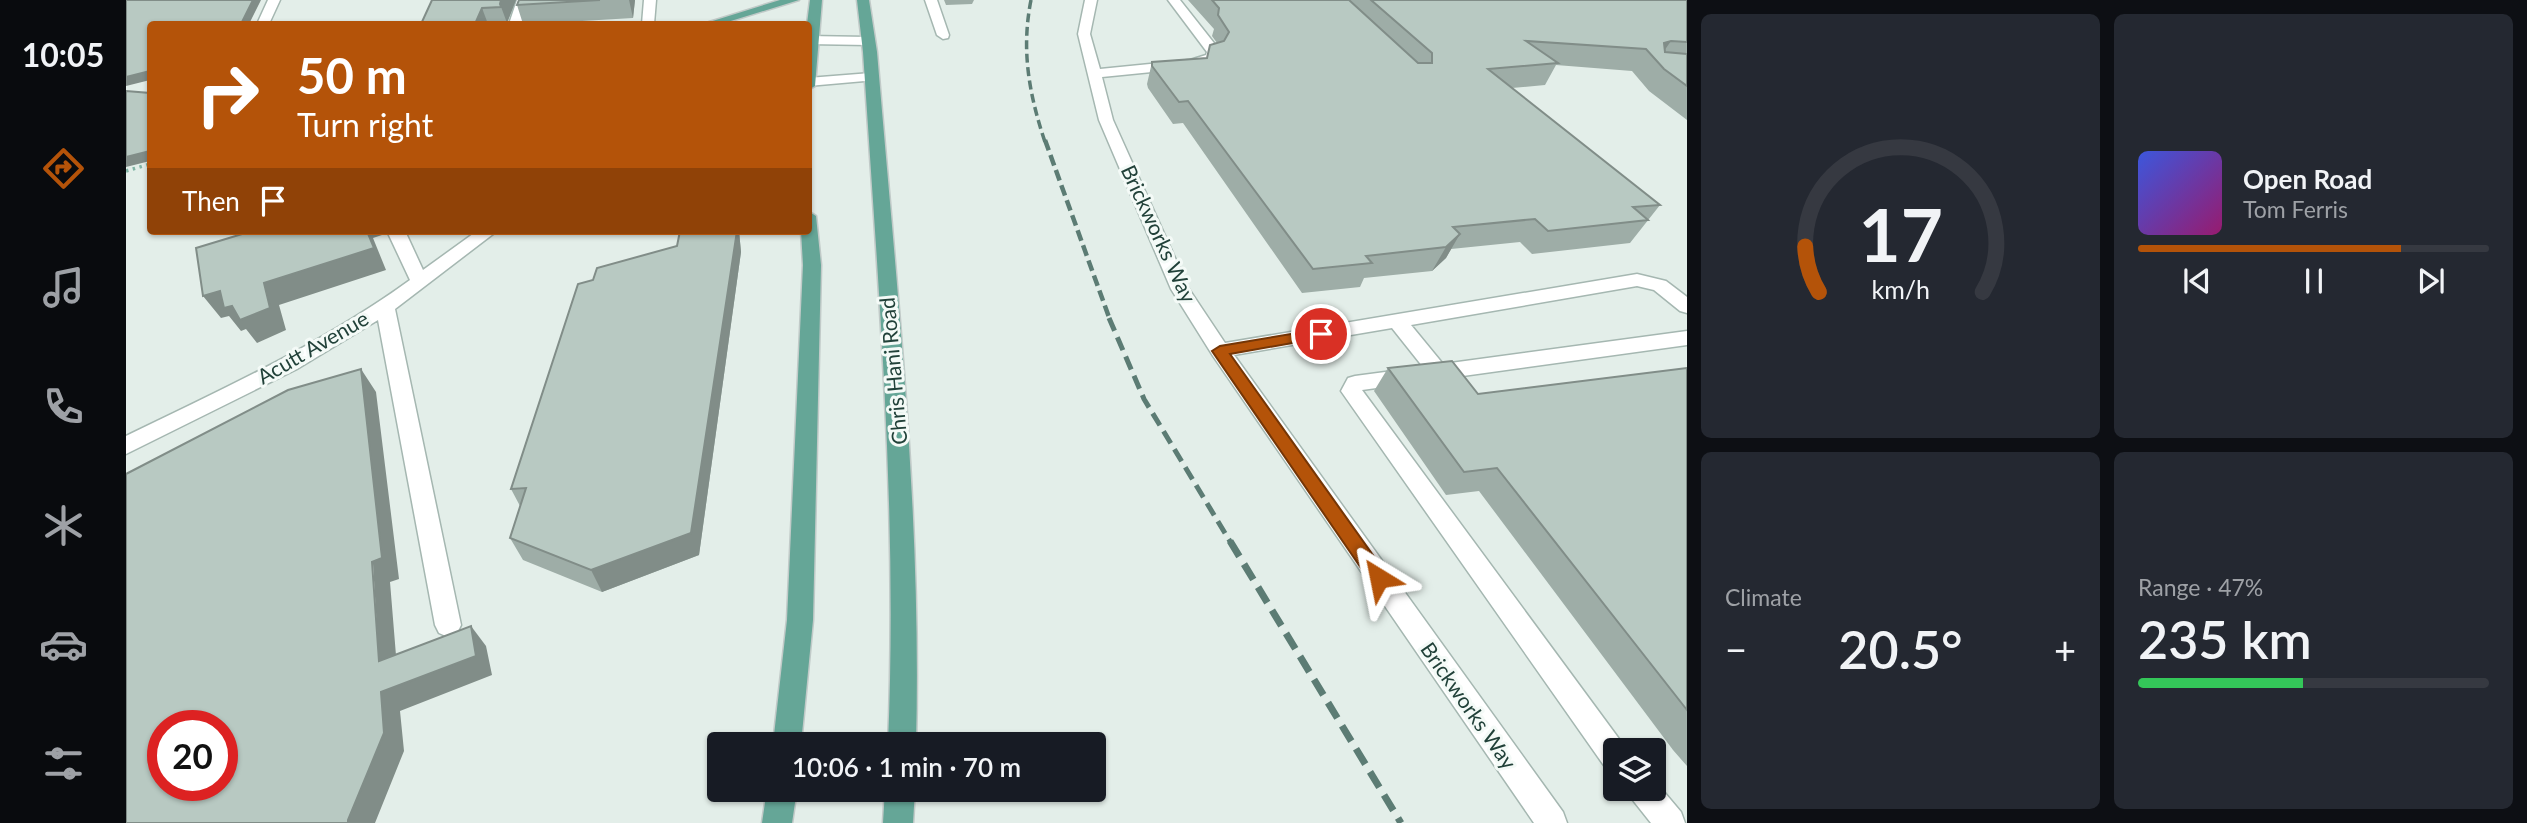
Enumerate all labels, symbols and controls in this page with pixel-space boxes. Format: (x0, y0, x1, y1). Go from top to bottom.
text: 10:05 (22, 35, 104, 74)
text: 50 m (297, 46, 407, 104)
icon: right (182, 49, 273, 140)
text: Turn right (297, 105, 433, 144)
icon: directions (39, 144, 88, 193)
street label: Brickworks Way (1117, 161, 1202, 306)
text: Open Road (2243, 163, 2372, 195)
icon: arrive (254, 182, 292, 220)
text: Then (182, 185, 240, 217)
text: 17 (1858, 190, 1943, 278)
text: Tom Ferris (2243, 195, 2348, 223)
icon: previous (2178, 262, 2216, 300)
icon: pause (2295, 262, 2333, 300)
icon: next (2412, 262, 2450, 300)
icon: music (39, 263, 88, 312)
text: km/h (1871, 274, 1930, 304)
street label: Chris Hani Road (874, 296, 911, 446)
pin (1291, 304, 1351, 364)
street label: Acutt Avenue (252, 305, 372, 389)
icon: arrive (1302, 315, 1340, 353)
icon: phone (39, 382, 88, 431)
icon: climate (39, 501, 88, 550)
position arrow (1342, 541, 1416, 615)
text: Range · 47% (2138, 573, 2263, 601)
text: Climate (1725, 583, 1802, 611)
text: 235 km (2138, 608, 2312, 670)
text: 20.5° (1838, 618, 1963, 680)
icon: car (39, 620, 88, 669)
text: − (1725, 626, 1747, 672)
text: + (2054, 626, 2076, 672)
street label: Brickworks Way (1416, 637, 1522, 773)
speed limit sign: 20 (147, 710, 238, 801)
map controls (1603, 738, 1666, 801)
button: layers (1603, 738, 1666, 801)
icon: filters (39, 739, 88, 788)
text: 10:06 · 1 min · 70 m (792, 751, 1021, 783)

